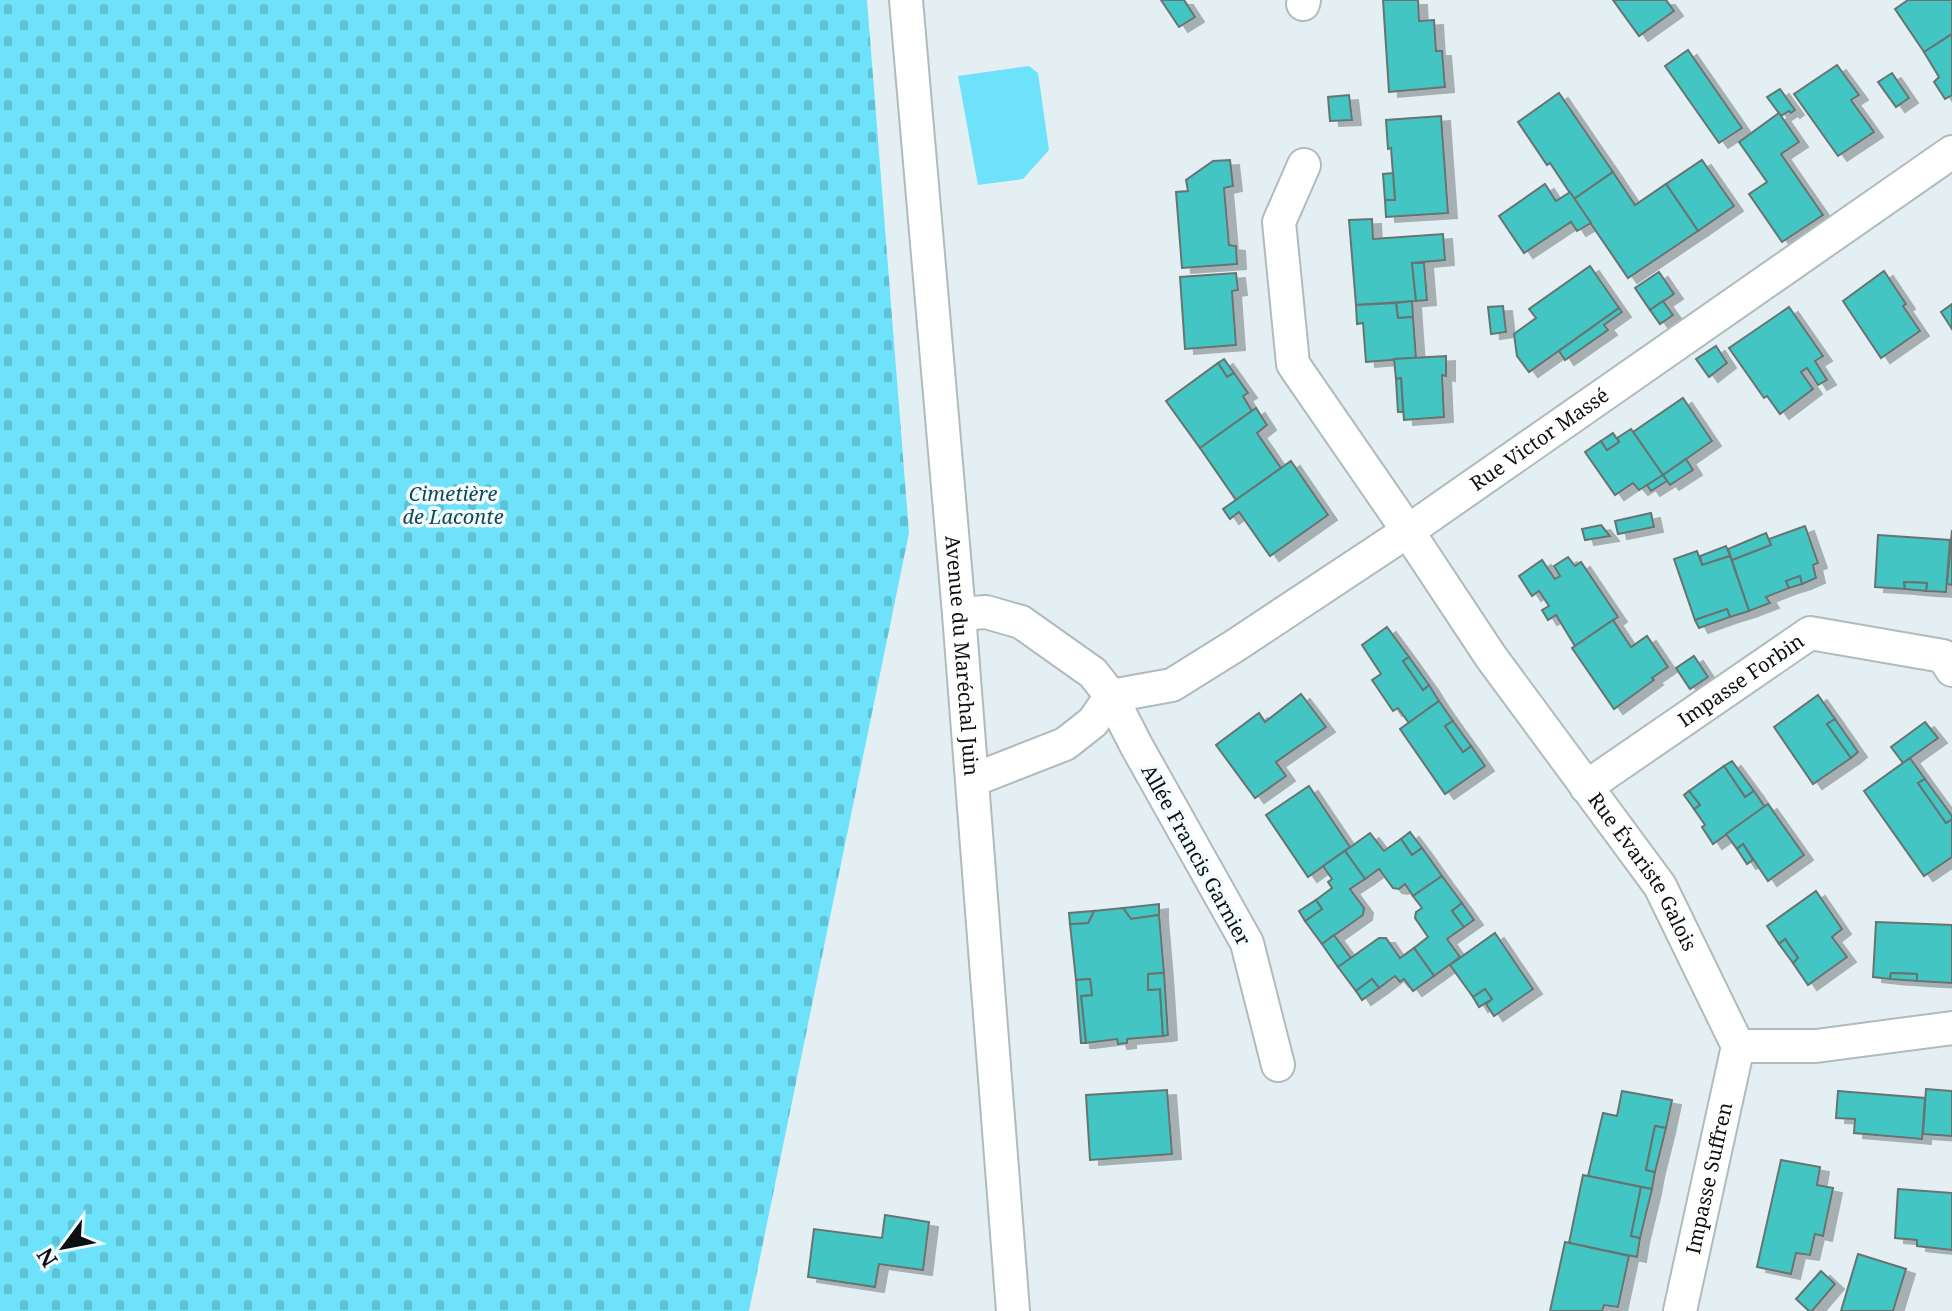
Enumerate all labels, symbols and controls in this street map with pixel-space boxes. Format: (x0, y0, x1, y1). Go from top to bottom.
street label: Rue Victor Massé (1464, 381, 1614, 497)
park label: Cimetière de Laconte (402, 480, 504, 530)
street label: Avenue du Maréchal Juin (939, 534, 986, 777)
street label: Impasse Forbin (1672, 627, 1809, 733)
street label: Allée Francis Garnier (1135, 759, 1258, 951)
street label: Rue Évariste Galois (1582, 787, 1704, 955)
street label: Impasse Suffren (1679, 1100, 1738, 1256)
north arrow (24, 1207, 104, 1287)
text: N (29, 1243, 64, 1273)

